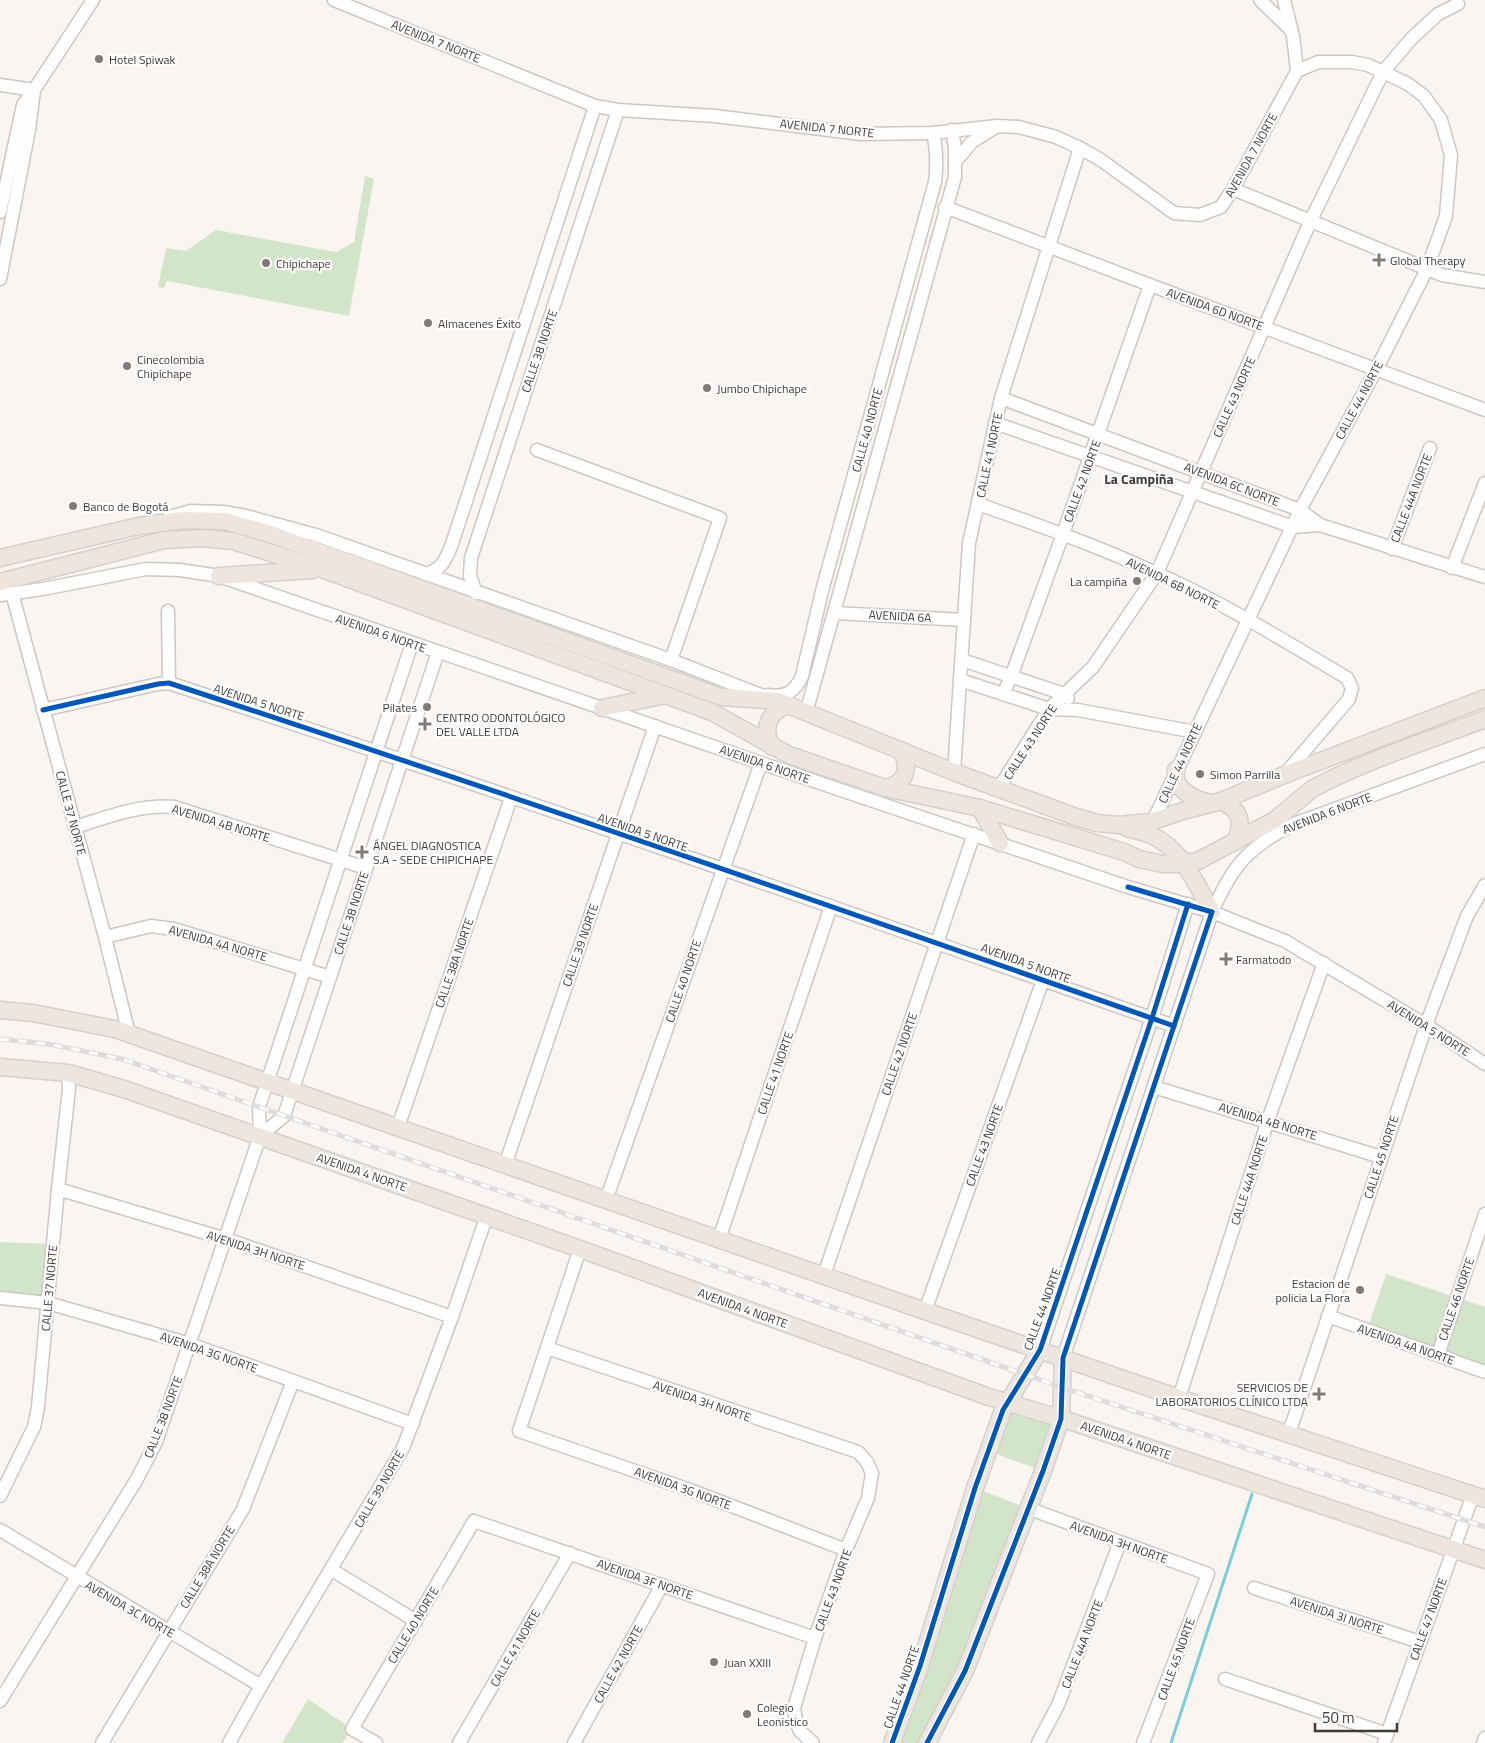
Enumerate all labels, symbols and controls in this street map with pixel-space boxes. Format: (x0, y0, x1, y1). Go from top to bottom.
street label: AVENIDA 7 NORTE (389, 14, 484, 68)
place label: Hotel Spiwak (109, 50, 176, 69)
marker: Hotel Spiwak (93, 53, 105, 65)
street label: AVENIDA 7 NORTE (1220, 109, 1282, 201)
street label: AVENIDA 7 NORTE (779, 114, 875, 142)
place label: Global Therapy (1390, 251, 1465, 270)
marker: Global Therapy (1372, 253, 1386, 267)
place label: Chipichape (276, 254, 331, 273)
marker: Chipichape (260, 257, 272, 269)
street label: AVENIDA 6D NORTE (1164, 283, 1267, 336)
street label: CALLE 38 NORTE (516, 307, 562, 395)
place label: Almacenes Éxito (438, 314, 521, 333)
marker: Almacenes Éxito (422, 317, 434, 329)
place label: Cinecolombia Chipichape (137, 350, 204, 383)
street label: CALLE 43 NORTE (1208, 353, 1260, 441)
street label: CALLE 44 NORTE (1330, 357, 1388, 443)
marker: Cinecolombia Chipichape (121, 360, 133, 372)
place label: Jumbo Chipichape (717, 379, 807, 398)
marker: Jumbo Chipichape (701, 382, 713, 394)
street label: CALLE 40 NORTE (847, 385, 887, 474)
street label: CALLE 41 NORTE (971, 410, 1007, 499)
street label: CALLE 42 NORTE (1058, 437, 1106, 525)
street label: CALLE 44A NORTE (1385, 450, 1437, 545)
street label: AVENIDA 6C NORTE (1181, 457, 1283, 511)
district label: La Campiña (1104, 468, 1174, 489)
place label: Banco de Bogotá (83, 497, 168, 516)
marker: Banco de Bogotá (67, 500, 79, 512)
street label: AVENIDA 6B NORTE (1123, 552, 1223, 614)
place label: La campiña (1070, 572, 1127, 591)
marker: La campiña (1131, 575, 1143, 587)
street label: AVENIDA 6A (868, 605, 932, 627)
street label: AVENIDA 6 NORTE (333, 609, 429, 657)
street label: AVENIDA 5 NORTE (211, 678, 307, 726)
place label: Pilates (383, 698, 417, 717)
street label: CALLE 43 NORTE (998, 700, 1062, 784)
marker: Pilates (421, 701, 433, 713)
place label: CENTRO ODONTOLÓGICO DEL VALLE LTDA (436, 708, 565, 741)
marker: CENTRO ODONTOLÓGICO DEL VALLE LTDA (418, 717, 432, 731)
street label: CALLE 44 NORTE (1153, 719, 1207, 806)
street label: AVENIDA 6 NORTE (717, 740, 813, 788)
place label: Simon Parrilla (1210, 765, 1280, 784)
marker: Simon Parrilla (1194, 768, 1206, 780)
street label: CALLE 37 NORTE (51, 769, 91, 858)
street label: AVENIDA 6 NORTE (1279, 787, 1375, 839)
street label: AVENIDA 4B NORTE (170, 799, 273, 847)
street label: AVENIDA 5 NORTE (595, 808, 691, 856)
place label: ÁNGEL DIAGNOSTICA S.A - SEDE CHIPICHAPE (373, 836, 493, 869)
marker: ÁNGEL DIAGNOSTICA S.A - SEDE CHIPICHAPE (355, 845, 369, 859)
street label: CALLE 38 NORTE (329, 868, 374, 957)
street label: CALLE 39 NORTE (557, 901, 603, 989)
street label: CALLE 38A NORTE (430, 915, 478, 1011)
street label: AVENIDA 4A NORTE (167, 920, 270, 966)
street label: CALLE 40 NORTE (660, 937, 706, 1025)
street label: AVENIDA 5 NORTE (978, 938, 1074, 988)
place label: Farmatodo (1236, 950, 1291, 969)
marker: Farmatodo (1220, 953, 1232, 965)
street label: AVENIDA 5 NORTE (1384, 995, 1474, 1061)
street label: CALLE 42 NORTE (876, 1010, 922, 1098)
street label: CALLE 41 NORTE (752, 1029, 798, 1117)
street label: AVENIDA 4B NORTE (1217, 1097, 1320, 1145)
street label: CALLE 43 NORTE (960, 1101, 1008, 1189)
street label: CALLE 45 NORTE (1359, 1112, 1404, 1201)
street label: CALLE 44A NORTE (1225, 1132, 1273, 1228)
street label: AVENIDA 4 NORTE (314, 1148, 410, 1196)
street label: AVENIDA 3H NORTE (204, 1225, 308, 1275)
street label: CALLE 37 NORTE (36, 1244, 62, 1332)
street label: CALLE 46 NORTE (1433, 1255, 1479, 1343)
street label: CALLE 44 NORTE (1018, 1265, 1066, 1353)
place label: Estacion de policia La Flora (1275, 1274, 1350, 1307)
street label: AVENIDA 4 NORTE (695, 1283, 791, 1333)
marker: Estacion de policia La Flora (1354, 1284, 1366, 1296)
street label: AVENIDA 4A NORTE (1355, 1318, 1457, 1370)
street label: AVENIDA 3G NORTE (158, 1326, 261, 1378)
street label: CALLE 38 NORTE (139, 1373, 188, 1461)
street label: AVENIDA 3H NORTE (650, 1375, 754, 1427)
place label: SERVICIOS DE LABORATORIOS CLÍNICO LTDA (1156, 1378, 1308, 1411)
marker: SERVICIOS DE LABORATORIOS CLÍNICO LTDA (1312, 1387, 1326, 1401)
street label: AVENIDA 4 NORTE (1078, 1416, 1174, 1464)
street label: CALLE 39 NORTE (349, 1446, 409, 1531)
street label: AVENIDA 3G NORTE (632, 1462, 734, 1514)
street label: AVENIDA 3H NORTE (1068, 1516, 1171, 1569)
street label: CALLE 38A NORTE (175, 1522, 240, 1612)
street label: CALLE 43 NORTE (809, 1546, 857, 1634)
street label: AVENIDA 3F NORTE (594, 1554, 696, 1605)
street label: CALLE 47 NORTE (1404, 1575, 1452, 1663)
street label: AVENIDA 3C NORTE (82, 1576, 179, 1643)
street label: CALLE 40 NORTE (383, 1583, 444, 1667)
street label: AVENIDA 3I NORTE (1288, 1591, 1387, 1639)
street label: CALLE 44A NORTE (1056, 1596, 1108, 1691)
street label: CALLE 41 NORTE (485, 1605, 545, 1690)
street label: CALLE 45 NORTE (1152, 1615, 1200, 1703)
street label: CALLE 42 NORTE (589, 1621, 648, 1707)
street label: CALLE 44 NORTE (878, 1643, 924, 1731)
place label: Juan XXIII (724, 1653, 771, 1672)
marker: Juan XXIII (708, 1656, 720, 1668)
place label: Colegio Leonistico (757, 1698, 808, 1731)
scale bar (1315, 1700, 1398, 1732)
text: 50 m (1322, 1706, 1355, 1729)
marker: Colegio Leonistico (741, 1708, 753, 1720)

